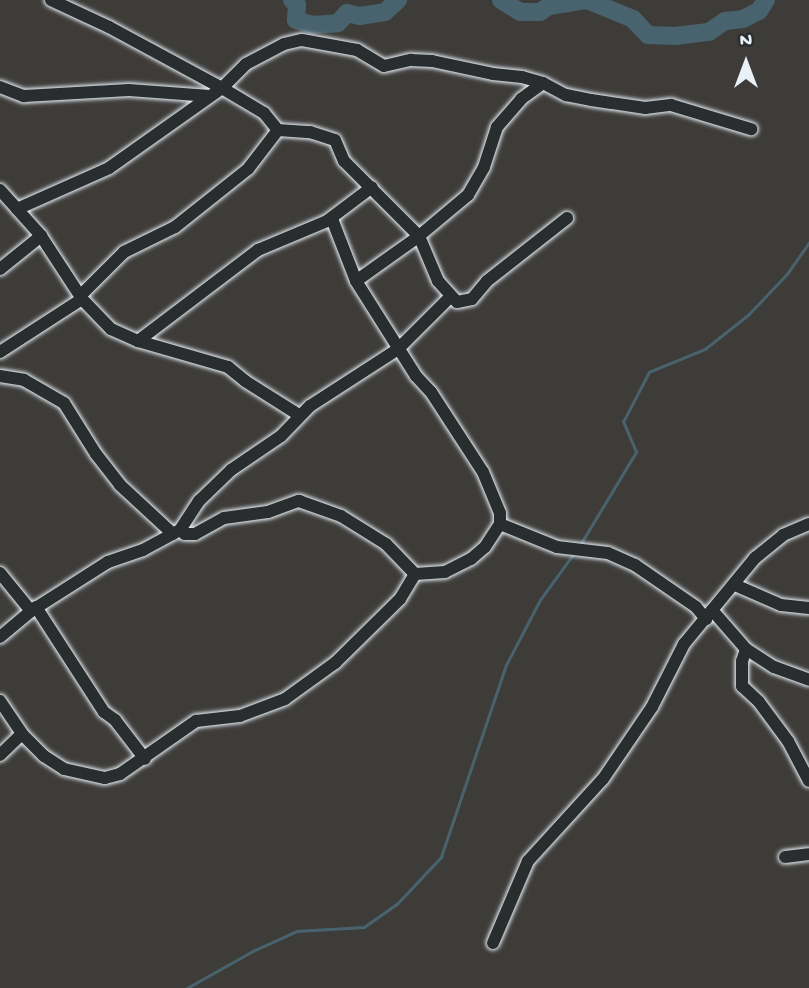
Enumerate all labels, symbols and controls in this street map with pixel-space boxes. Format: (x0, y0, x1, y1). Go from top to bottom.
north arrow (711, 28, 781, 98)
text: N (740, 30, 752, 53)

